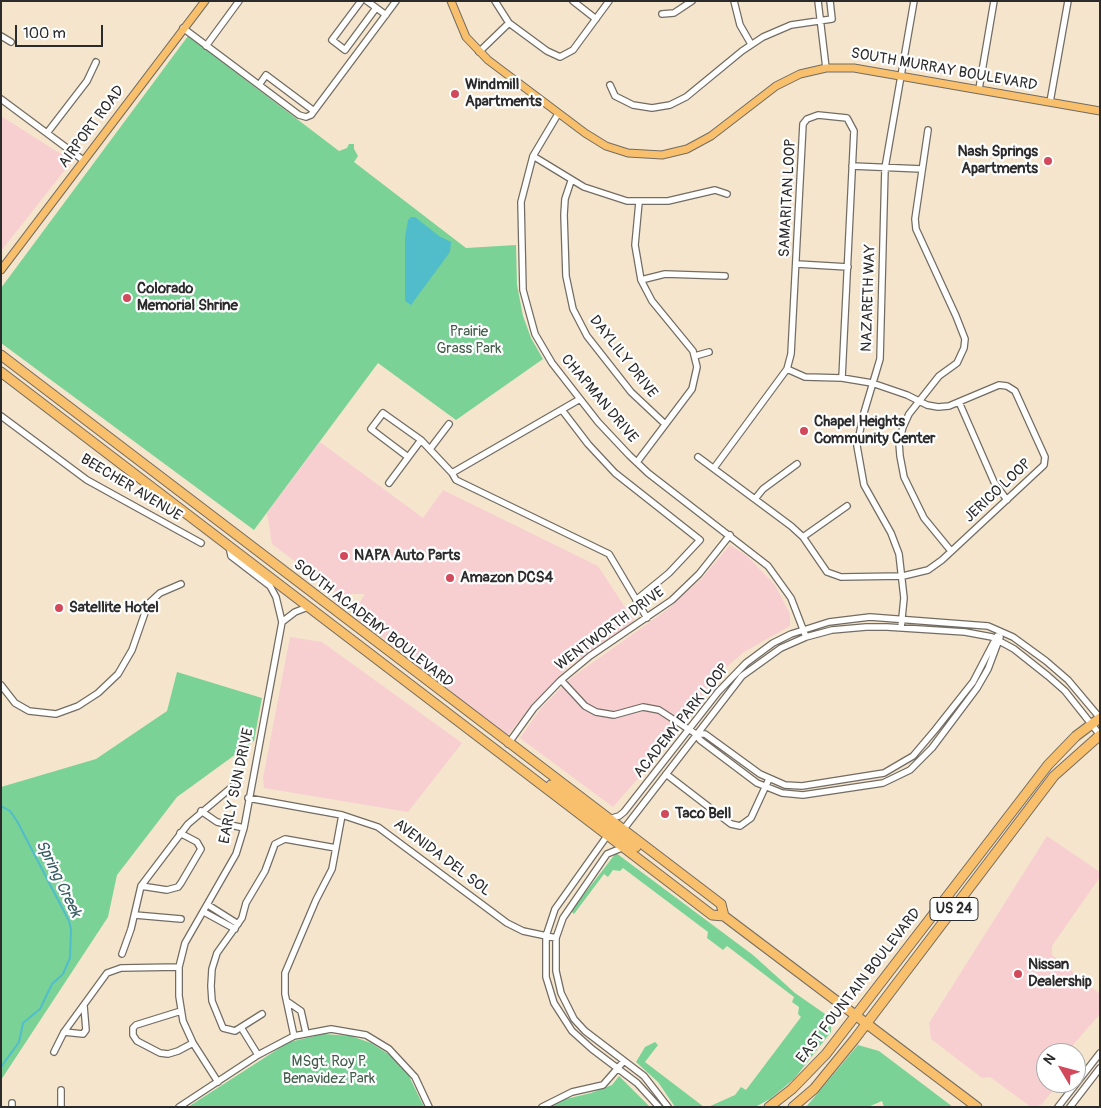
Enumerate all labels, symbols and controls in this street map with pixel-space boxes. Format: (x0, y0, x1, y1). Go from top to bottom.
scale bar (18, 15, 105, 47)
text: 100 m (23, 24, 66, 43)
street label: SOUTH MURRAY BOULEVARD (849, 45, 1039, 95)
place label: Windmill Apartments (465, 76, 542, 111)
street label: AIRPORT ROAD (55, 82, 129, 172)
marker: Windmill Apartments (449, 88, 461, 100)
street label: SAMARITAN LOOP (776, 138, 800, 258)
place label: Nash Springs Apartments (957, 143, 1038, 178)
marker: Nash Springs Apartments (1042, 155, 1054, 167)
street label: NAZARETH WAY (858, 244, 880, 352)
place label: Colorado Memorial Shrine (137, 280, 238, 315)
marker: Colorado Memorial Shrine (121, 292, 133, 304)
street label: DAYLILY DRIVE (585, 312, 661, 402)
park label: Prairie Grass Park (436, 323, 502, 358)
street label: CHAPMAN DRIVE (557, 351, 641, 447)
place label: Chapel Heights Community Center (814, 413, 935, 448)
marker: Chapel Heights Community Center (798, 425, 810, 437)
street label: BEECHER AVENUE (77, 451, 185, 525)
street label: JERICO LOOP (961, 455, 1035, 527)
place label: NAPA Auto Parts (354, 547, 460, 565)
marker: NAPA Auto Parts (338, 550, 350, 562)
street label: SOUTH ACADEMY BOULEVARD (290, 556, 456, 692)
place label: Amazon DCS4 (460, 569, 553, 587)
marker: Amazon DCS4 (444, 572, 456, 584)
street label: WENTWORTH DRIVE (552, 583, 668, 675)
place label: Satellite Hotel (69, 599, 159, 617)
marker: Satellite Hotel (53, 602, 65, 614)
street label: ACADEMY PARK LOOP (630, 660, 734, 782)
street label: EARLY SUN DRIVE (216, 727, 258, 845)
place label: Taco Bell (675, 805, 731, 823)
marker: Taco Bell (659, 808, 671, 820)
street label: AVENIDA DEL SOL (390, 816, 494, 900)
water label: Spring Creek (31, 837, 85, 921)
road number: US 24 (930, 898, 978, 921)
street label: EAST FOUNTAIN BOULEVARD (793, 905, 925, 1067)
place label: Nissan Dealership (1028, 956, 1092, 991)
marker: Nissan Dealership (1012, 968, 1024, 980)
north arrow (1036, 1043, 1086, 1093)
text: N (1040, 1050, 1059, 1068)
park label: MSgt. Roy P. Benavidez Park (283, 1053, 375, 1088)

